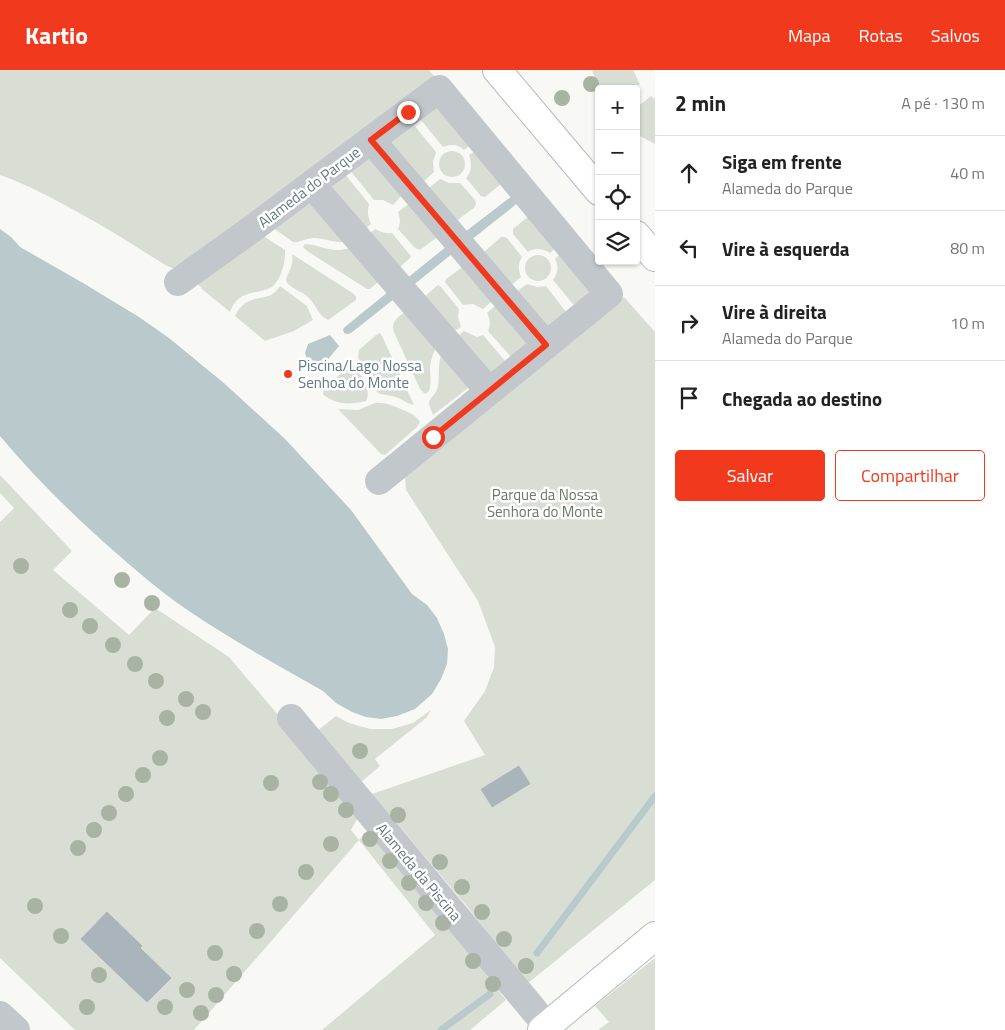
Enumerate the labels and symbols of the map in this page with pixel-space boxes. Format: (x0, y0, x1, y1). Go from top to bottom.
route end (397, 101, 420, 124)
street label: Alameda do Parque (253, 141, 365, 233)
place label: Piscina/Lago Nossa Senhoa do Monte (298, 354, 422, 394)
marker: Piscina/Lago Nossa Senhoa do Monte (282, 368, 294, 380)
route start (422, 426, 445, 449)
park label: Parque da Nossa Senhora do Monte (487, 483, 603, 523)
street label: Alameda da Piscina (371, 818, 467, 927)

